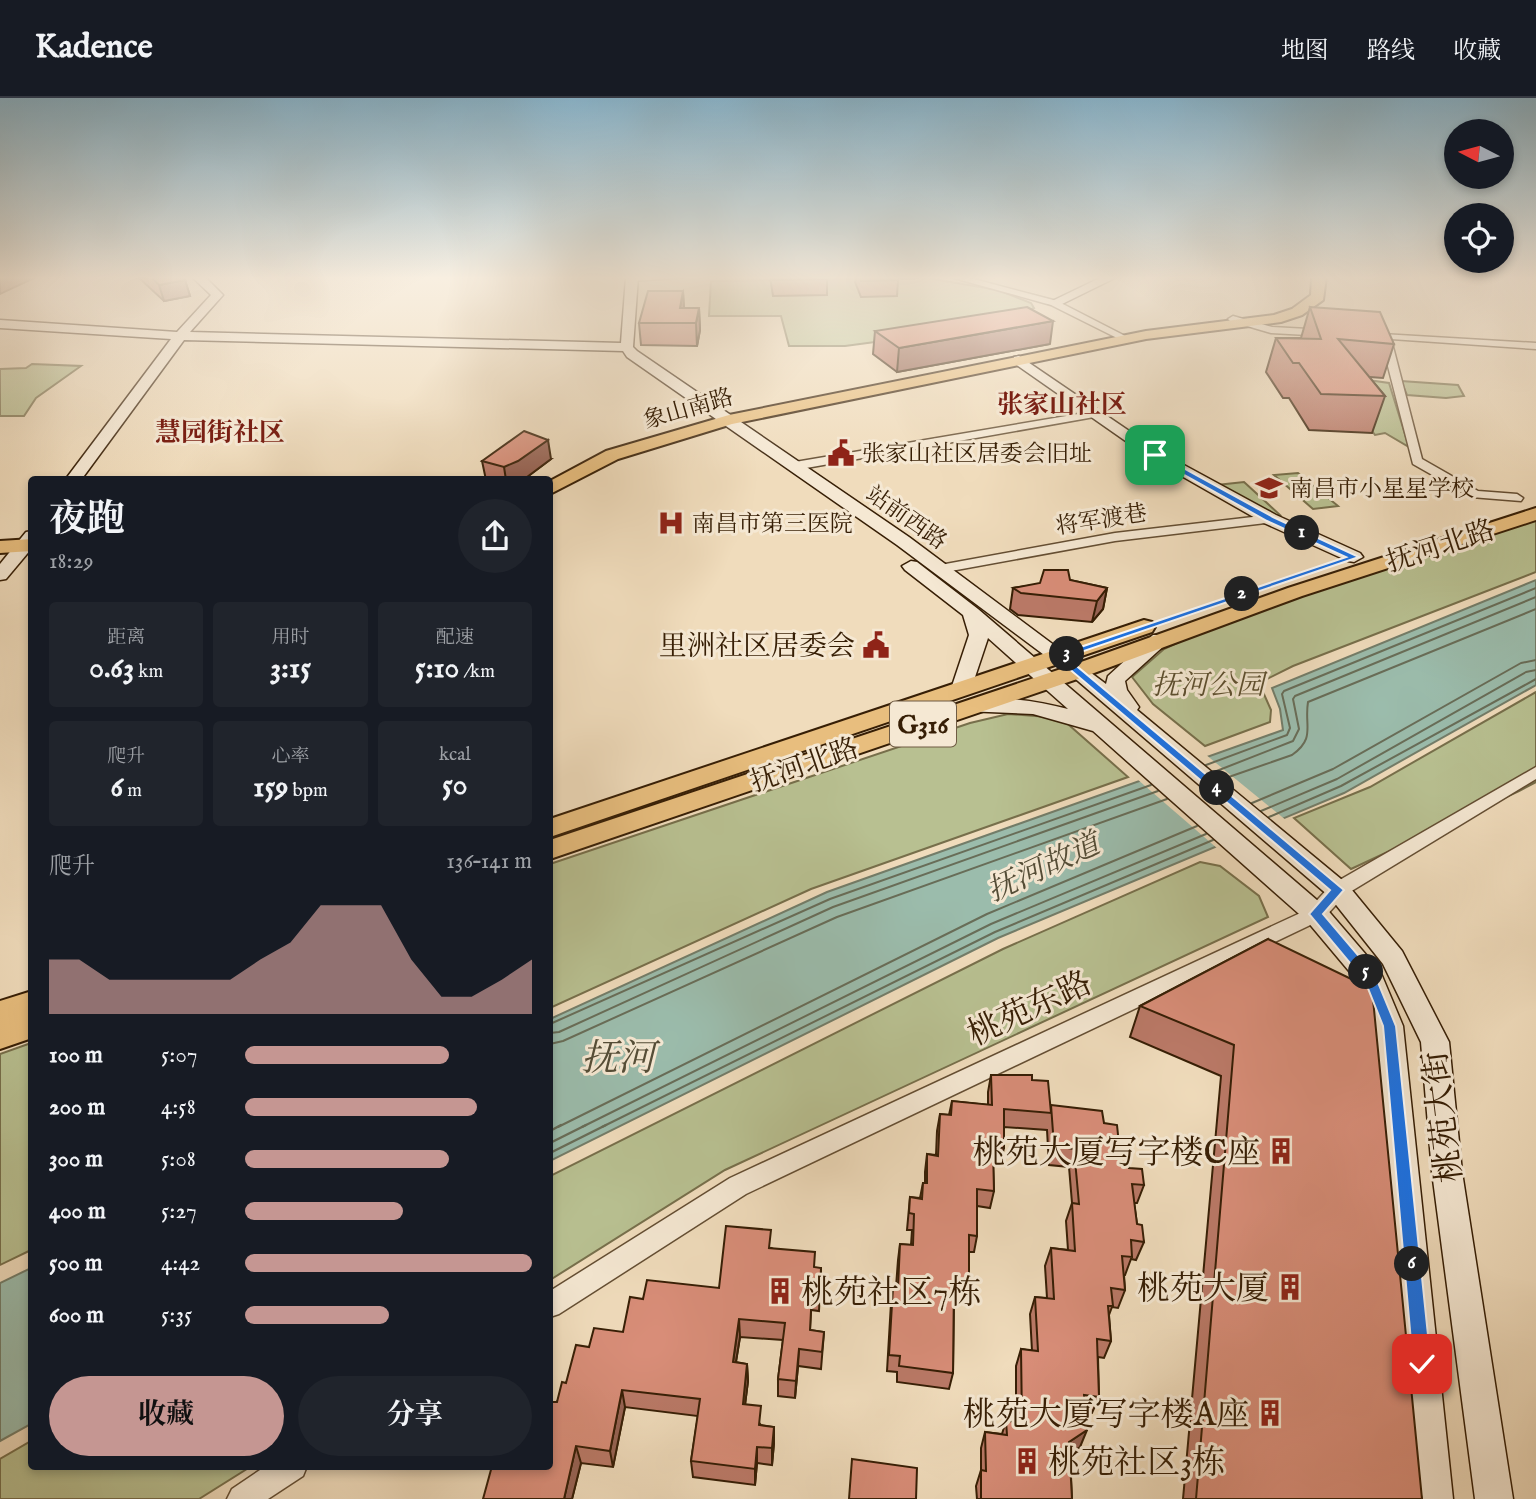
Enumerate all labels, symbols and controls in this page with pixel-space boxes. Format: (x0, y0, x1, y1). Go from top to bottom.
text: Kadence (35, 27, 153, 69)
text: 地图 (1281, 36, 1329, 67)
text: 路线 (1367, 36, 1415, 67)
text: 收藏 (1453, 36, 1501, 67)
north arrow (1444, 119, 1514, 189)
map controls (1444, 119, 1514, 273)
button: locate (1444, 203, 1514, 273)
street label: 象山南路 (640, 383, 737, 436)
district label: 张家山社区 (997, 389, 1127, 422)
district label: 慧园街社区 (155, 417, 285, 450)
pin (1125, 425, 1185, 485)
icon: arrive (1136, 436, 1174, 474)
public building icon: 张家山社区居委会旧址 (826, 438, 856, 468)
place label: 张家山社区居委会旧址 (862, 440, 1092, 469)
school or university icon: 南昌市小星星学校 (1254, 473, 1284, 503)
place label: 南昌市小星星学校 (1290, 475, 1474, 504)
street label: 站前西路 (860, 480, 952, 556)
text: 夜跑 (49, 497, 125, 545)
button: share (458, 499, 532, 573)
street label: 将军渡巷 (1054, 499, 1149, 542)
hospital icon: 南昌市第三医院 (656, 508, 686, 538)
place label: 南昌市第三医院 (692, 510, 853, 539)
street label: 抚河北路 (1382, 513, 1499, 581)
pin: 1 (1284, 516, 1320, 550)
text: 1 (1298, 520, 1305, 544)
text: 18:29 (49, 547, 93, 576)
pin: 2 (1224, 576, 1260, 612)
text: 2 (1237, 581, 1246, 605)
text: 距离 (107, 626, 145, 650)
text: 用时 (271, 626, 310, 650)
text: 配速 (436, 626, 474, 650)
place label: 里洲社区居委会 (659, 630, 855, 665)
public building icon: 里洲社区居委会 (861, 630, 891, 660)
pin: 3 (1050, 636, 1084, 672)
text: 3 (1063, 641, 1070, 665)
text: 0.63 (89, 650, 134, 688)
text: 3:15 (270, 650, 311, 688)
text: 5:10 (415, 650, 459, 688)
text: km (134, 660, 163, 684)
text: /km (459, 660, 495, 684)
park label: 抚河公园 (1152, 669, 1268, 704)
road number: G316 (890, 702, 956, 746)
street label: 抚河北路 (746, 732, 863, 801)
text: kcal (439, 743, 471, 767)
text: 爬升 (107, 745, 145, 769)
text: 心率 (271, 745, 310, 769)
text: 50 (442, 767, 468, 805)
text: 6 (110, 769, 123, 807)
text: 159 (253, 769, 288, 807)
pin: 4 (1200, 770, 1234, 806)
text: 4 (1212, 775, 1221, 799)
text: m (123, 779, 142, 803)
text: bpm (288, 779, 328, 803)
water label: 抚河故道 (981, 825, 1110, 911)
text: 136–141 m (446, 847, 532, 876)
text: 爬升 (49, 852, 95, 881)
pin: 5 (1348, 954, 1384, 990)
text: 5 (1362, 959, 1369, 983)
street label: 桃苑东路 (962, 963, 1099, 1057)
water label: 抚河 (581, 1037, 661, 1083)
text: 100 m (49, 1041, 103, 1070)
text: 5:07 (161, 1041, 197, 1070)
street label: 桃苑大街 (1415, 1049, 1473, 1185)
text: 200 m (49, 1093, 105, 1122)
text: 4:58 (161, 1093, 196, 1122)
place label: 桃苑大厦写字楼C座 (972, 1133, 1260, 1175)
building icon: 桃苑大厦写字楼C座 (1266, 1136, 1296, 1166)
text: 300 m (49, 1145, 103, 1174)
text: 5:08 (161, 1145, 196, 1174)
text: 400 m (49, 1197, 106, 1226)
text: 5:27 (161, 1197, 197, 1226)
pin: 6 (1394, 1246, 1430, 1282)
text: 500 m (49, 1249, 103, 1278)
text: 4:42 (161, 1249, 200, 1278)
text: 6 (1407, 1251, 1416, 1275)
place label: 桃苑大厦 (1137, 1269, 1269, 1311)
building icon: 桃苑大厦 (1275, 1272, 1305, 1302)
place label: 桃苑社区7栋 (801, 1273, 981, 1315)
building icon: 桃苑社区7栋 (765, 1276, 795, 1306)
text: 600 m (49, 1301, 104, 1330)
text: 5:35 (161, 1301, 192, 1330)
pin (1392, 1334, 1452, 1394)
icon: check (1403, 1345, 1441, 1383)
button: 收藏 (49, 1376, 284, 1456)
button: 分享 (298, 1376, 532, 1456)
place label: 桃苑大厦写字楼A座 (963, 1395, 1249, 1437)
building icon: 桃苑大厦写字楼A座 (1255, 1398, 1285, 1428)
place label: 桃苑社区3栋 (1048, 1443, 1225, 1485)
building icon: 桃苑社区3栋 (1012, 1446, 1042, 1476)

